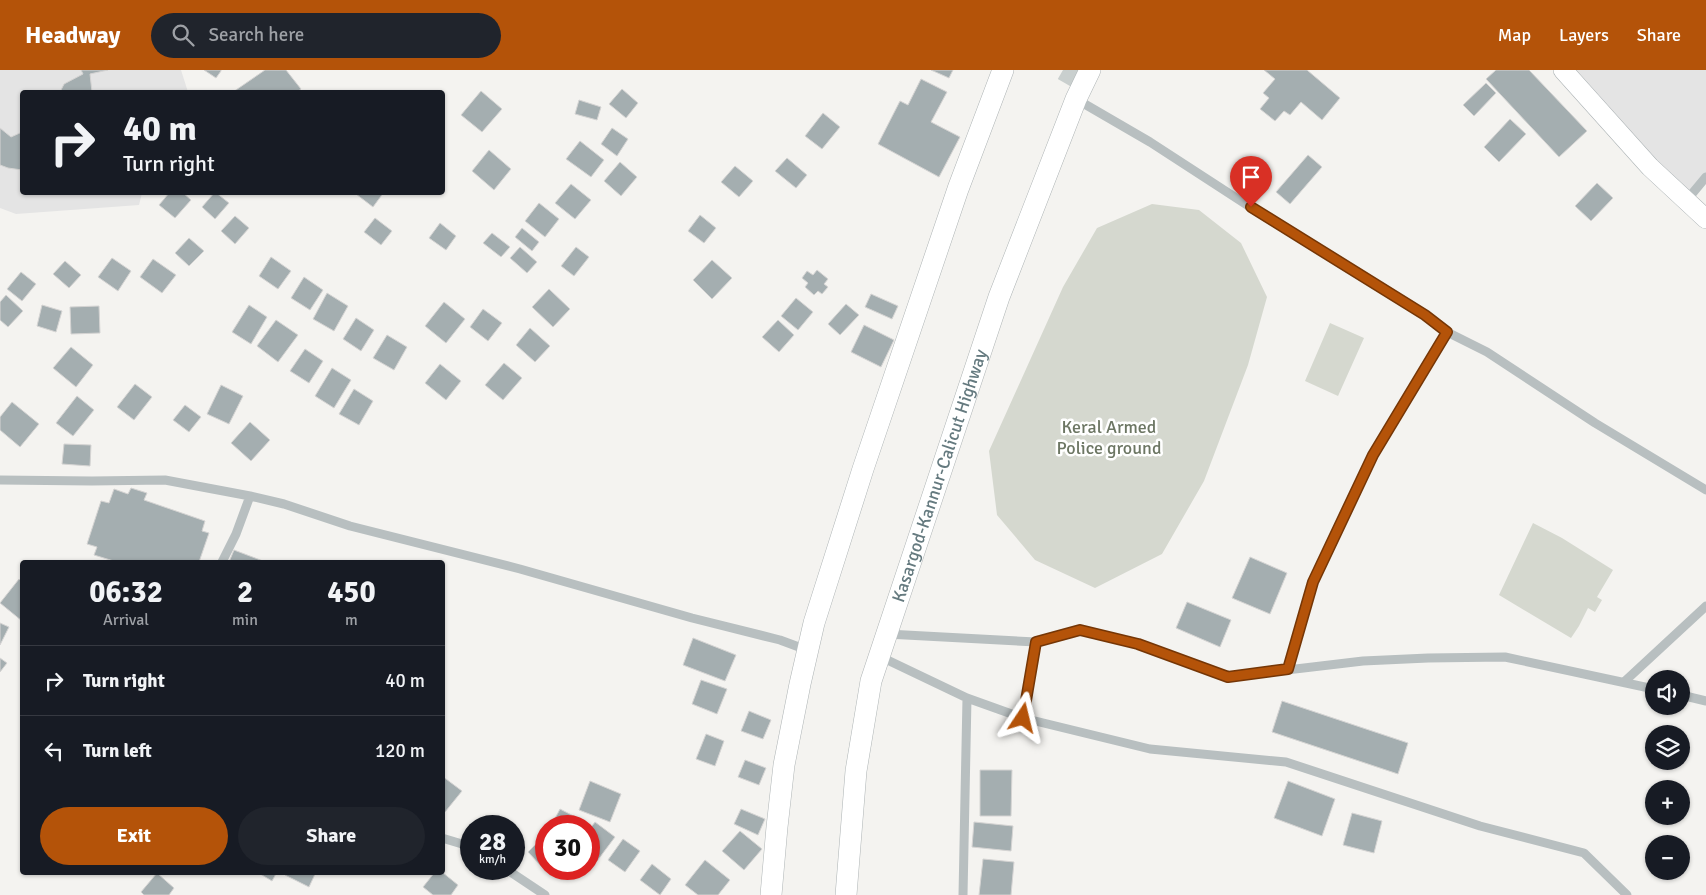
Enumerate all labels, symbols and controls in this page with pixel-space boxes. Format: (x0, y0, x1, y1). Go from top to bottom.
search box (151, 13, 501, 58)
text: Headway (25, 20, 121, 50)
icon: search (169, 21, 197, 49)
text: Search here (209, 23, 304, 47)
text: Map (1498, 24, 1531, 46)
text: Layers (1559, 24, 1609, 46)
text: Share (1637, 24, 1681, 46)
text: 40 m (123, 107, 197, 150)
icon: right (40, 110, 105, 175)
text: Turn right (123, 150, 215, 177)
pin (1230, 156, 1272, 207)
icon: arrive (1237, 163, 1265, 191)
street label: Kasargod-Kannur-Calicut Highway (887, 346, 992, 605)
park label: Keral Armed Police ground (1057, 416, 1161, 459)
text: 06:32 (89, 574, 163, 611)
text: 2 (237, 574, 253, 611)
text: 450 (327, 574, 376, 611)
text: Arrival (103, 610, 149, 630)
text: min (232, 610, 258, 630)
text: m (345, 610, 358, 630)
icon: right (40, 667, 68, 695)
text: Turn right (83, 669, 165, 693)
text: 40 m (385, 669, 425, 693)
map controls (1645, 670, 1690, 880)
button: sound (1645, 670, 1690, 715)
position arrow (996, 691, 1048, 743)
button: layers (1645, 725, 1690, 770)
icon: left (40, 737, 68, 765)
text: Turn left (83, 739, 152, 763)
text: 120 m (375, 739, 425, 763)
button: + (1645, 780, 1690, 825)
button: Exit (40, 807, 228, 865)
button: Share (238, 807, 425, 865)
speed limit sign: 30 (535, 815, 600, 880)
text: 28 (479, 826, 506, 857)
button: − (1645, 835, 1690, 880)
text: km/h (479, 852, 506, 867)

